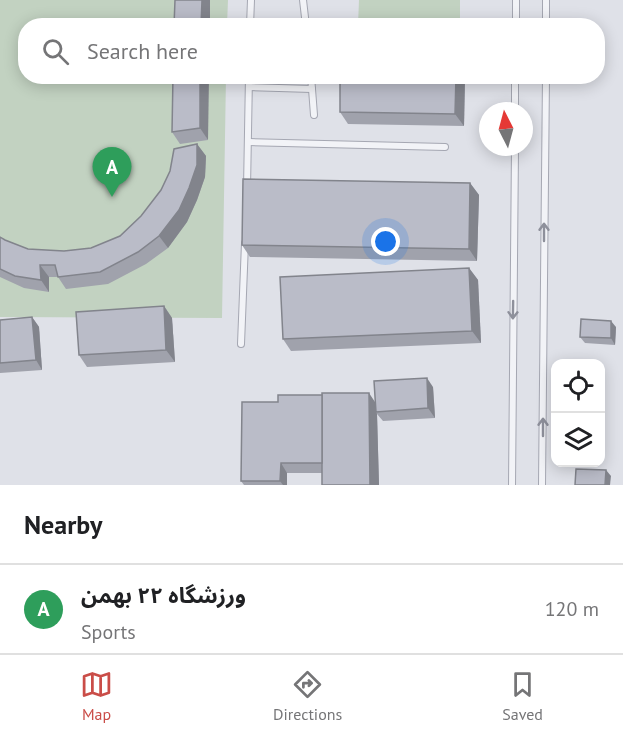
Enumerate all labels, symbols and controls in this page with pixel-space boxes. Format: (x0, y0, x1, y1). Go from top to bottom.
search box (18, 18, 605, 84)
icon: search (39, 35, 72, 68)
text: Search here (87, 37, 198, 65)
north arrow (479, 102, 533, 156)
pin: A (92, 148, 132, 197)
one-way arrow (538, 222, 550, 242)
your location (371, 227, 400, 256)
one-way arrow (507, 300, 519, 320)
map controls (551, 359, 605, 467)
button: locate (551, 359, 605, 413)
button: layers (551, 413, 605, 467)
one-way arrow (537, 417, 549, 437)
text: Nearby (24, 508, 102, 541)
text: ورزشگاه ۲۲ بهمن (81, 581, 246, 609)
text: A (37, 596, 50, 622)
text: 120 m (545, 596, 599, 622)
text: Sports (81, 619, 136, 645)
tab: Map (80, 668, 113, 724)
tab: Directions (273, 668, 342, 724)
tab: Saved (502, 668, 543, 724)

